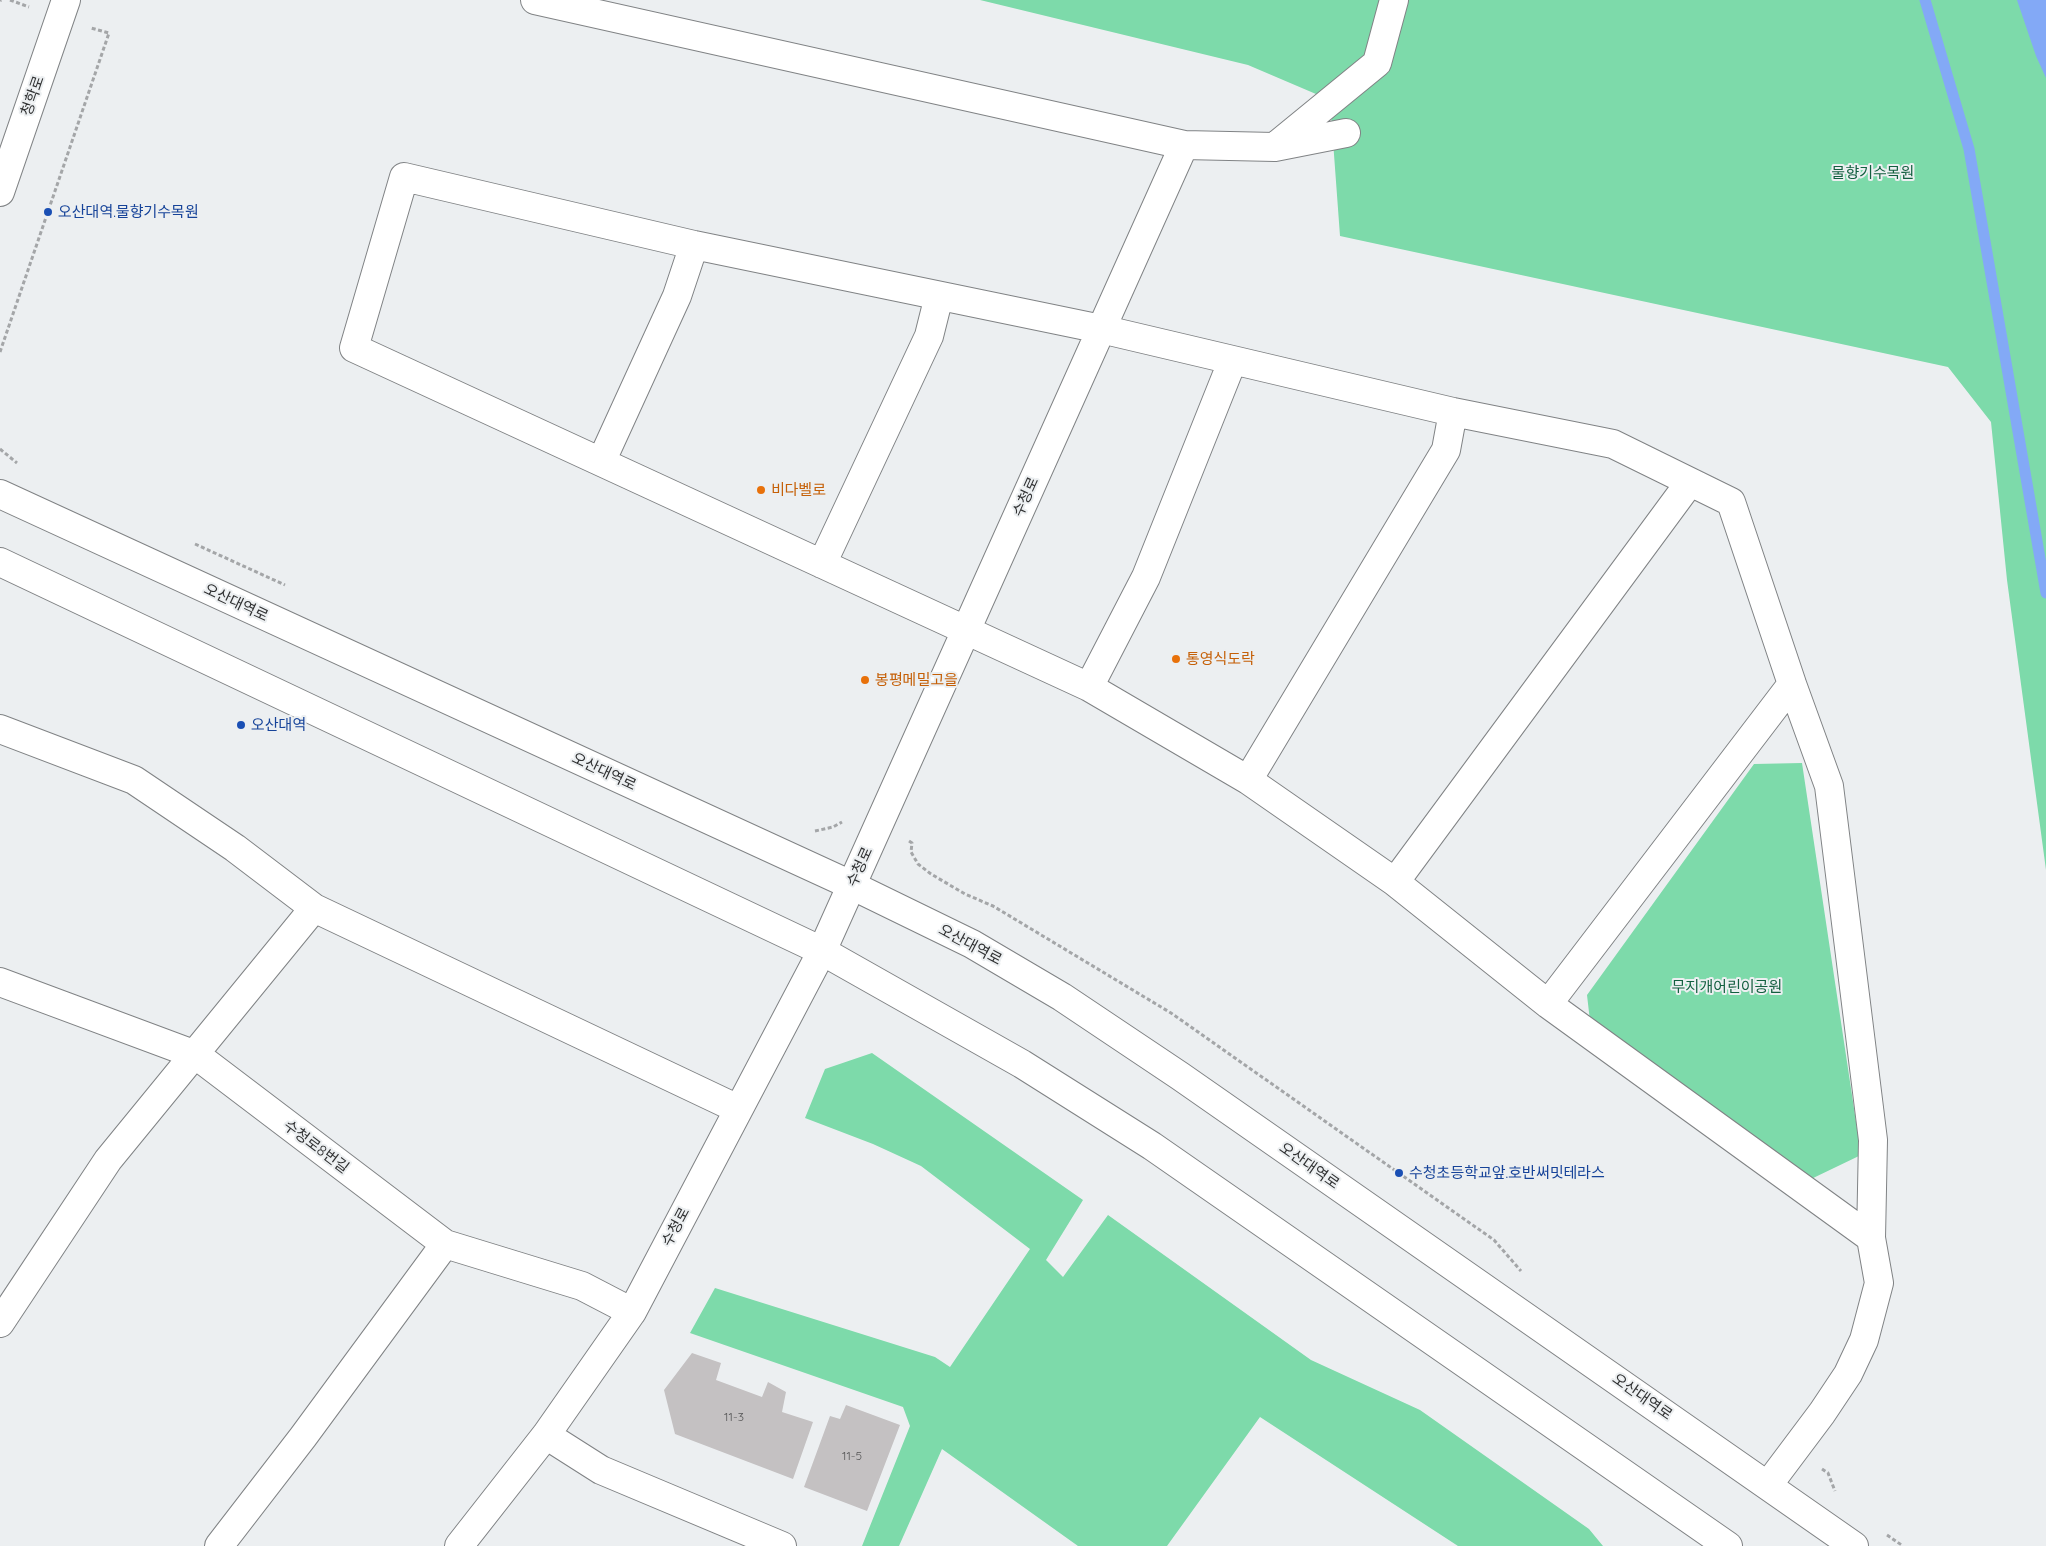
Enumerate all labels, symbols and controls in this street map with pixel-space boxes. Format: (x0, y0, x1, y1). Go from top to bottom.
street label: 청학로 (18, 73, 48, 119)
park label: 물향기수목원 (1832, 164, 1914, 182)
place label: 오산대역.물향기수목원 (58, 203, 199, 221)
marker: 오산대역.물향기수목원 (42, 206, 54, 218)
street label: 수청로 (1009, 474, 1043, 520)
place label: 비다벨로 (771, 481, 826, 499)
marker: 비다벨로 (755, 484, 767, 496)
street label: 오산대역로 (201, 580, 271, 626)
place label: 통영식도락 (1186, 650, 1255, 668)
marker: 통영식도락 (1170, 653, 1182, 665)
place label: 봉평메밀고을 (875, 671, 958, 689)
marker: 봉평메밀고을 (859, 674, 871, 686)
place label: 오산대역 (251, 716, 306, 734)
marker: 오산대역 (235, 719, 247, 731)
street label: 오산대역로 (569, 749, 639, 795)
street label: 수청로 (843, 844, 877, 890)
street label: 오산대역로 (935, 921, 1005, 969)
park label: 무지개어린이공원 (1672, 978, 1782, 996)
street label: 수청로8번길 (280, 1117, 352, 1177)
street label: 오산대역로 (1276, 1139, 1342, 1193)
place label: 수청초등학교앞.호반써밋테라스 (1409, 1164, 1605, 1182)
marker: 수청초등학교앞.호반써밋테라스 (1393, 1167, 1405, 1179)
street label: 수청로 (658, 1204, 694, 1250)
street label: 오산대역로 (1609, 1370, 1675, 1424)
house number: 11-3 (724, 1410, 744, 1424)
house number: 11-5 (842, 1449, 862, 1463)

